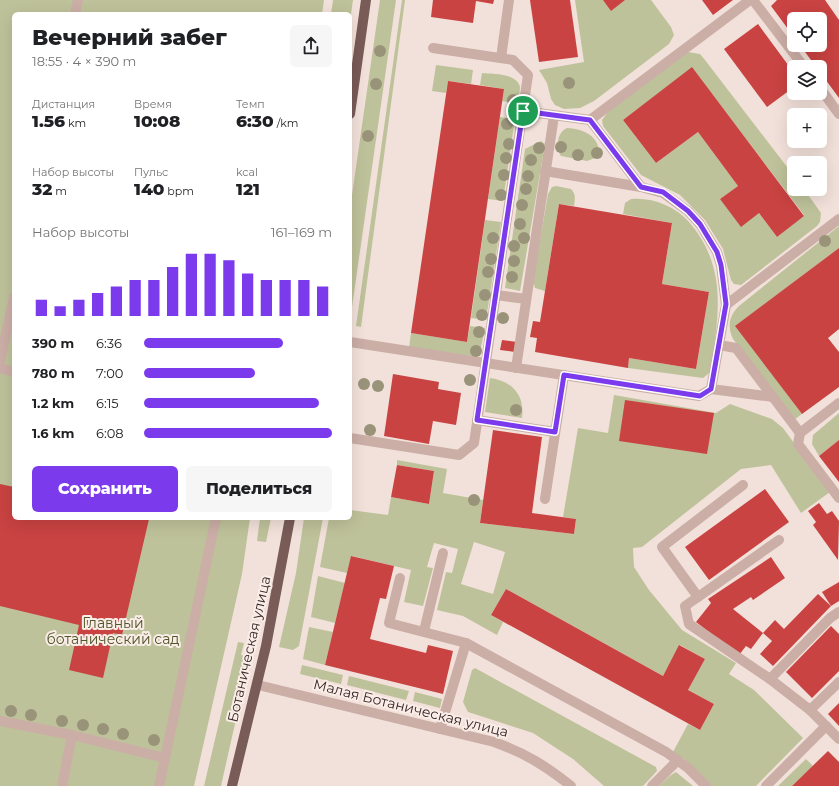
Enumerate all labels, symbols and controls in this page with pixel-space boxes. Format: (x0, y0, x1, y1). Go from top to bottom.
map controls (787, 12, 827, 196)
button: locate (787, 12, 827, 52)
text: Вечерний забег (32, 24, 227, 51)
button: share (290, 25, 332, 67)
text: 18:55 · 4 × 390 m (32, 53, 136, 69)
button: layers (787, 60, 827, 100)
pin (506, 94, 540, 128)
text: Дистанция (32, 97, 95, 111)
text: Время (134, 97, 172, 111)
text: Темп (236, 97, 265, 111)
icon: arrive (512, 100, 534, 122)
button: + (787, 108, 827, 148)
text: 1.56 (32, 111, 65, 131)
text: 10:08 (134, 111, 180, 131)
text: 6:30 (236, 111, 274, 131)
text: km (65, 116, 86, 130)
text: /km (274, 116, 299, 130)
button: − (787, 156, 827, 196)
text: Набор высоты (32, 165, 114, 179)
text: Пульс (134, 165, 168, 179)
text: kcal (236, 165, 258, 179)
text: 32 (32, 179, 52, 199)
text: 140 (134, 179, 164, 199)
text: 121 (236, 179, 260, 199)
text: m (52, 184, 67, 198)
text: bpm (164, 184, 194, 198)
text: Набор высоты (32, 224, 129, 240)
text: 161–169 m (271, 224, 332, 240)
text: 390 m (32, 335, 74, 351)
text: 6:36 (96, 335, 122, 351)
text: 780 m (32, 365, 75, 381)
text: 7:00 (96, 365, 123, 381)
text: 1.2 km (32, 395, 74, 411)
text: 6:15 (96, 395, 119, 411)
text: 1.6 km (32, 425, 74, 441)
text: 6:08 (96, 425, 124, 441)
button: Сохранить (32, 466, 178, 512)
button: Поделиться (186, 466, 332, 512)
street label: Ботаническая улица (223, 574, 275, 724)
park label: Главный ботанический сад (47, 614, 179, 648)
street label: Малая Ботаническая улица (312, 675, 510, 741)

